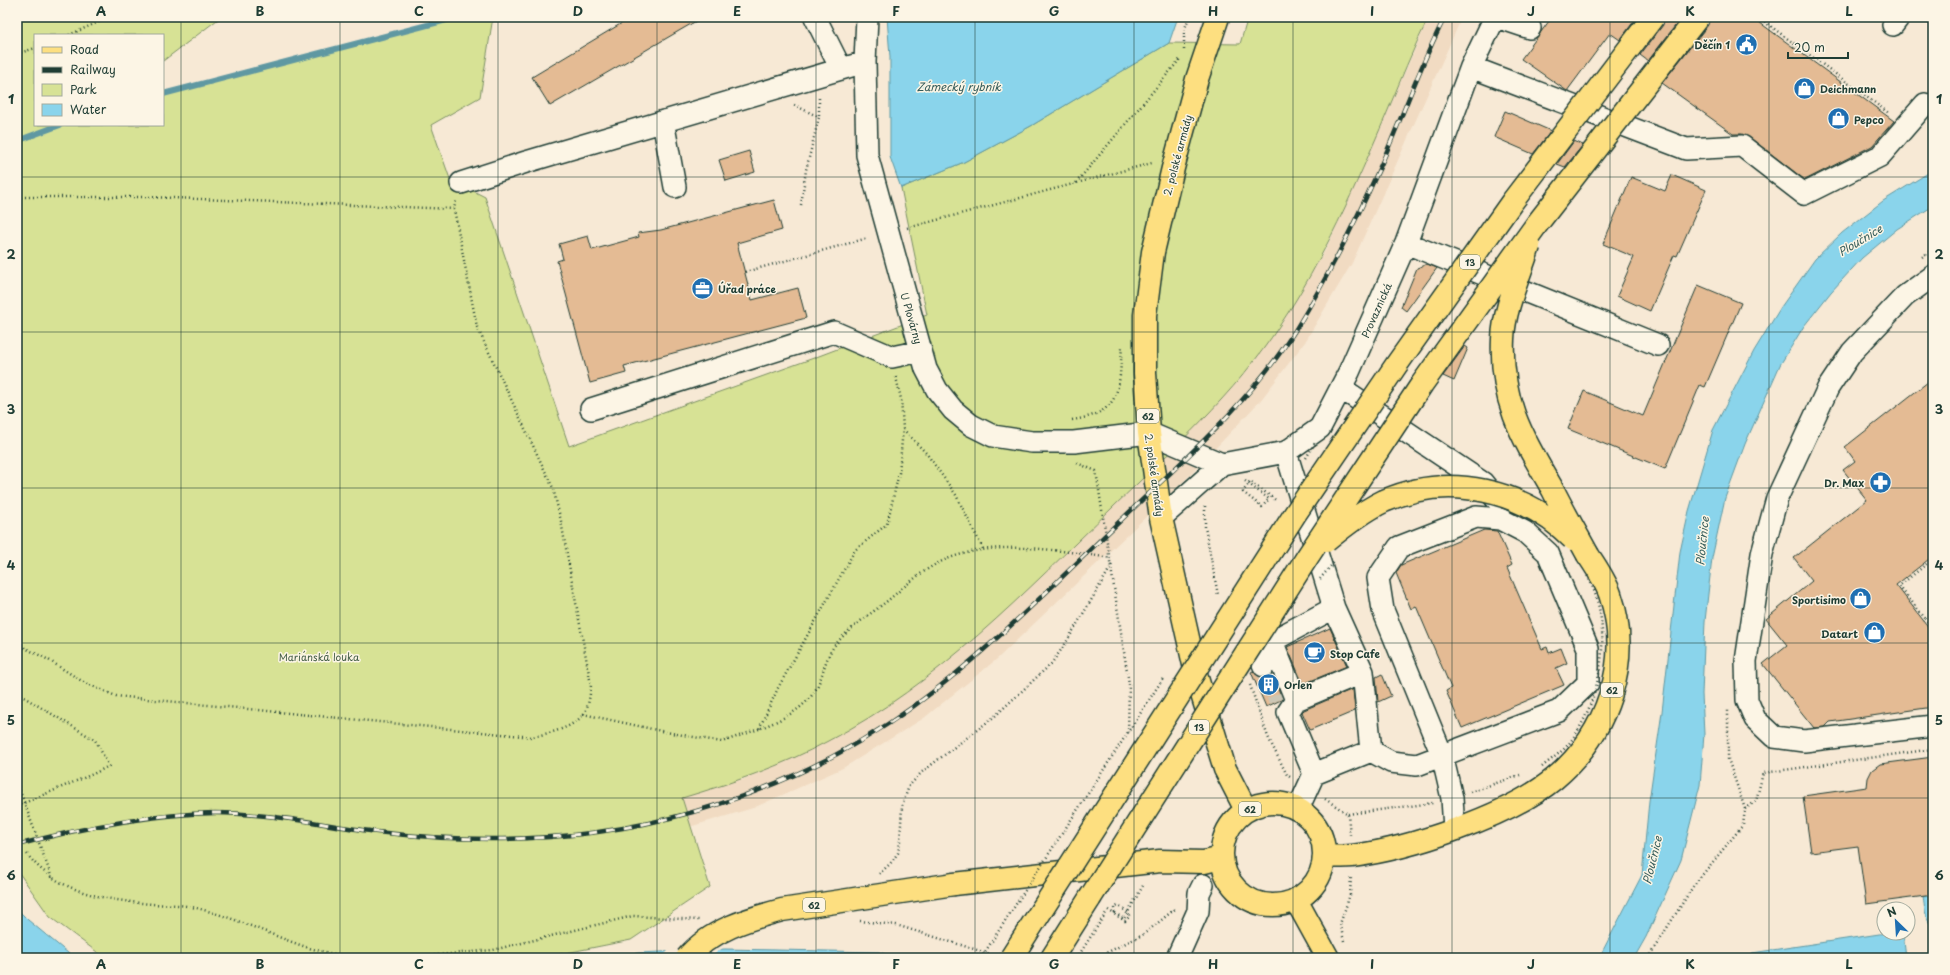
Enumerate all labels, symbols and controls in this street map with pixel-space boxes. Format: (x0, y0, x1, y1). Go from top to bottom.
text: A (96, 1, 106, 20)
text: B (256, 1, 265, 20)
text: C (414, 1, 424, 20)
text: D (573, 1, 583, 20)
text: E (733, 1, 741, 20)
text: F (892, 1, 900, 20)
text: G (1049, 1, 1059, 20)
text: H (1208, 1, 1218, 20)
text: I (1370, 1, 1374, 20)
text: J (1527, 1, 1535, 20)
text: K (1685, 1, 1695, 20)
text: L (1845, 1, 1853, 20)
public building icon: Děčín 1 (1733, 31, 1759, 57)
legend (34, 34, 164, 126)
scale bar (1788, 34, 1848, 60)
place label: Děčín 1 (1694, 37, 1730, 52)
text: 20 m (1794, 38, 1825, 56)
text: Road (70, 40, 99, 58)
text: Railway (70, 60, 116, 78)
shop icon: Deichmann (1791, 75, 1817, 101)
water label: Zámecký rybník (917, 78, 1001, 95)
text: Park (70, 80, 97, 98)
place label: Deichmann (1820, 81, 1876, 96)
text: 1 (8, 89, 14, 108)
text: 1 (1936, 89, 1942, 108)
text: Water (70, 100, 107, 118)
shop icon: Pepco (1826, 106, 1852, 132)
place label: Pepco (1854, 112, 1884, 127)
street label: 2. polské armády (1159, 113, 1195, 197)
water label: Ploučnice (1835, 220, 1886, 260)
text: 2 (6, 244, 16, 263)
text: 2 (1934, 244, 1944, 263)
road number: 13 (1460, 255, 1480, 269)
office icon: Úřad práce (690, 275, 716, 301)
street label: Provaznická (1357, 280, 1395, 340)
place label: Úřad práce (718, 281, 776, 296)
street label: U Plovárny (897, 290, 927, 346)
text: 3 (7, 399, 16, 418)
text: 3 (1935, 399, 1944, 418)
road number: 62 (1137, 409, 1159, 423)
street label: 2. polské armády (1142, 433, 1168, 518)
pharmacy icon: Dr. Max (1867, 469, 1893, 495)
place label: Dr. Max (1824, 475, 1864, 490)
water label: Ploučnice (1691, 515, 1713, 566)
text: 4 (7, 555, 16, 574)
text: 4 (1935, 555, 1944, 574)
shop icon: Sportisimo (1848, 586, 1874, 612)
place label: Sportisimo (1792, 592, 1846, 607)
shop icon: Datart (1861, 620, 1887, 646)
place label: Datart (1821, 626, 1858, 641)
cafe icon: Stop Cafe (1302, 640, 1328, 666)
place label: Stop Cafe (1330, 646, 1380, 661)
park label: Mariánská louka (279, 649, 360, 664)
building icon: Orlen (1255, 671, 1281, 697)
place label: Orlen (1284, 677, 1312, 692)
road number: 62 (1601, 683, 1623, 697)
text: 5 (7, 710, 15, 729)
text: 5 (1935, 710, 1943, 729)
road number: 13 (1189, 720, 1209, 734)
road number: 62 (1239, 802, 1261, 816)
water label: Ploučnice (1638, 833, 1666, 886)
text: 6 (6, 865, 16, 884)
text: 6 (1934, 865, 1944, 884)
road number: 62 (803, 898, 825, 912)
north arrow (1876, 901, 1916, 941)
text: N (1884, 902, 1899, 921)
text: A (96, 954, 106, 973)
text: B (256, 954, 265, 973)
text: C (414, 954, 424, 973)
text: D (573, 954, 583, 973)
text: E (733, 954, 741, 973)
text: F (892, 954, 900, 973)
text: G (1049, 954, 1059, 973)
text: H (1208, 954, 1218, 973)
text: I (1370, 954, 1374, 973)
text: J (1527, 954, 1535, 973)
text: K (1685, 954, 1695, 973)
text: L (1845, 954, 1853, 973)

